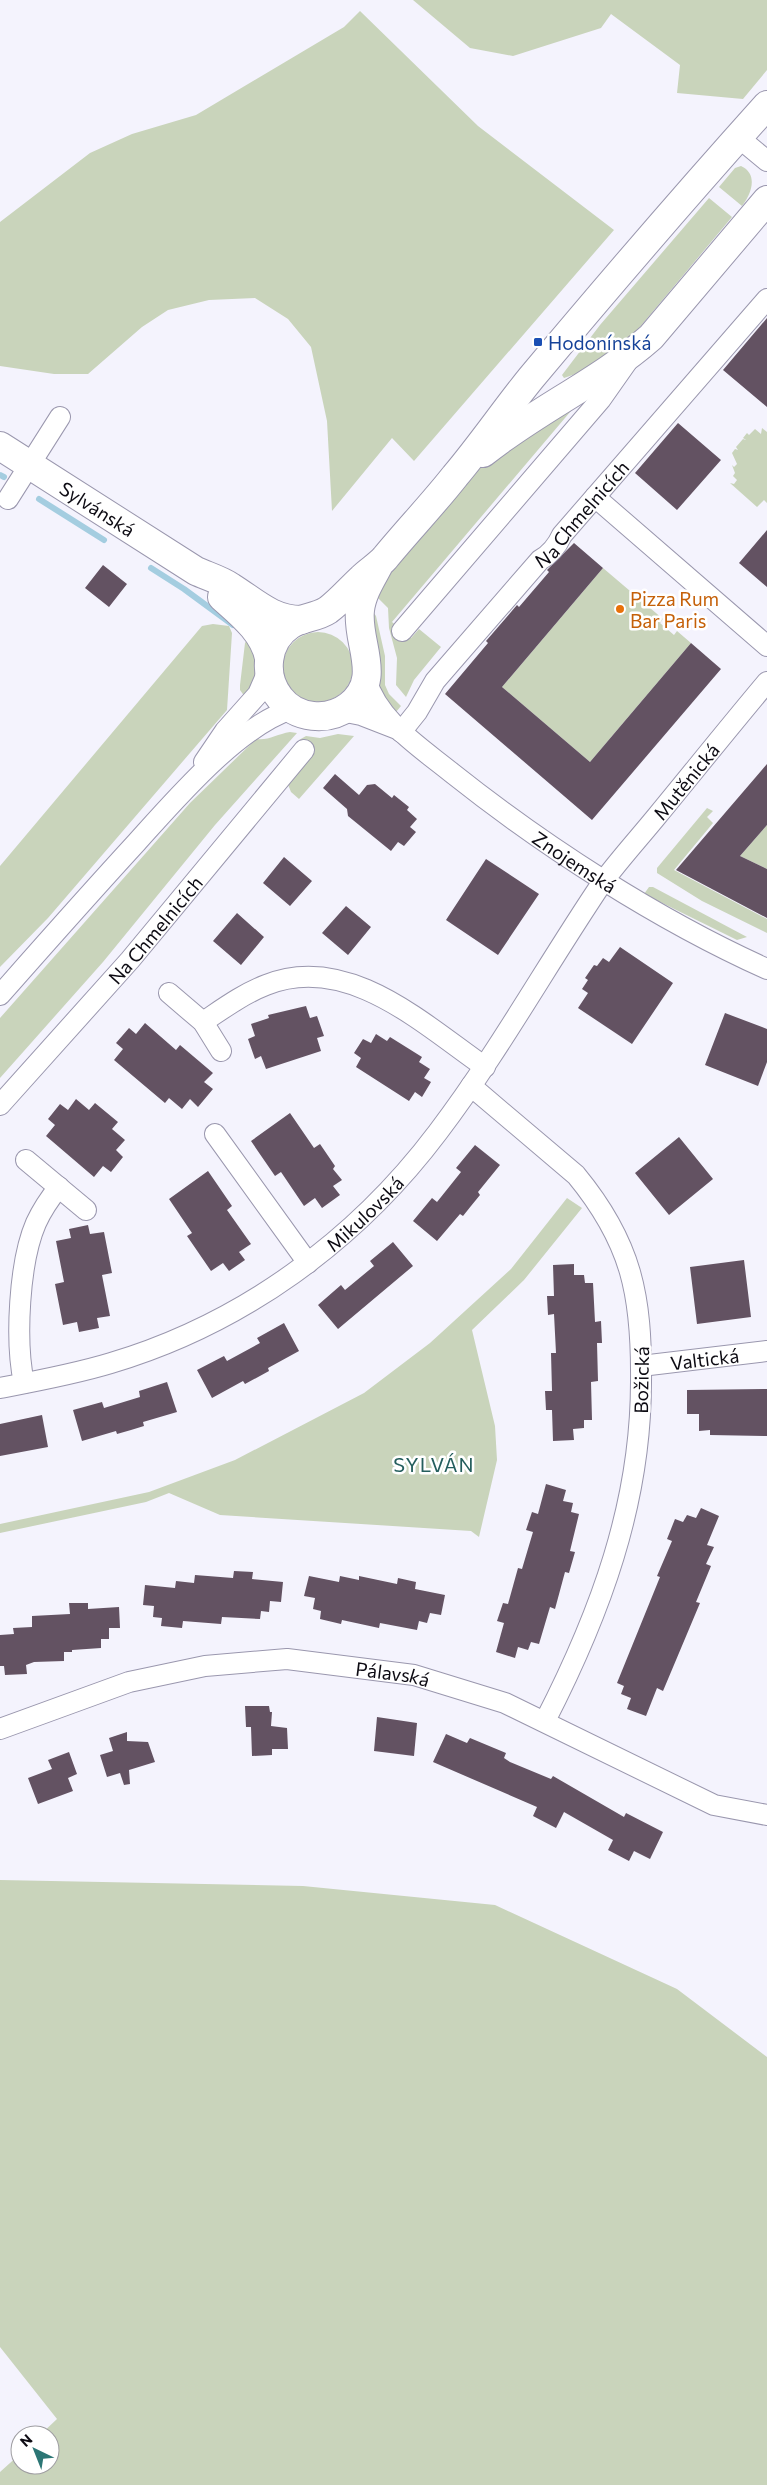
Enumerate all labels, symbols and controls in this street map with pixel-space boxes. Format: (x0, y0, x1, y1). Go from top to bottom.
place label: Hodonínská (548, 331, 651, 354)
marker: Hodonínská (532, 336, 544, 348)
street label: Na Chmelnicích (530, 456, 633, 572)
street label: Sylvánská (56, 476, 140, 541)
place label: Pizza Rum Bar Paris (630, 587, 719, 632)
marker: Pizza Rum Bar Paris (614, 603, 626, 615)
street label: Mutěnická (648, 738, 723, 824)
street label: Znojemská (529, 826, 621, 897)
street label: Na Chmelnicích (103, 871, 207, 988)
street label: Mikulovská (321, 1171, 408, 1256)
street label: Valtická (669, 1343, 740, 1374)
street label: Božická (629, 1346, 653, 1414)
district label: SYLVÁN (393, 1452, 475, 1476)
street label: Pálavská (354, 1656, 433, 1691)
north arrow (10, 2425, 60, 2475)
text: N (16, 2430, 35, 2450)

